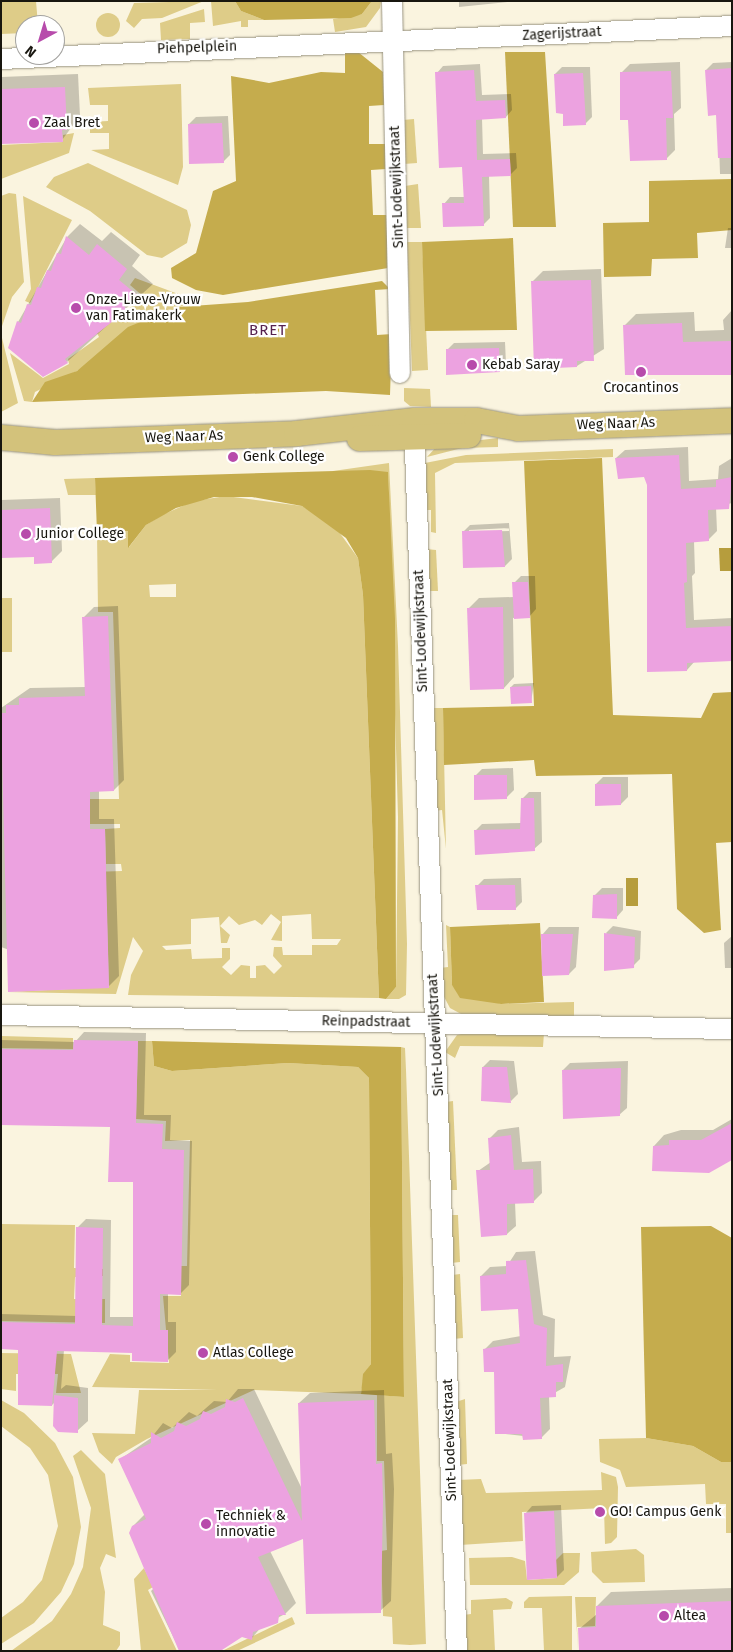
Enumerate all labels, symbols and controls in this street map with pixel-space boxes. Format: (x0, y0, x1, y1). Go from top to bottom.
north arrow (15, 15, 65, 65)
street label: Zagerijstraat (522, 24, 602, 44)
street label: Piehpelplein (157, 38, 237, 58)
text: N (22, 42, 40, 61)
place label: Zaal Bret (44, 115, 100, 131)
marker: Zaal Bret (28, 117, 40, 129)
street label: Sint-Lodewijkstraat (386, 126, 408, 248)
place label: Onze-Lieve-Vrouw van Fatimakerk (86, 292, 200, 324)
marker: Onze-Lieve-Vrouw van Fatimakerk (70, 302, 82, 314)
district label: BRET (249, 322, 287, 340)
place label: Kebab Saray (482, 357, 560, 373)
marker: Kebab Saray (466, 359, 478, 371)
marker: Crocantinos (635, 366, 647, 378)
place label: Crocantinos (603, 380, 679, 396)
street label: Weg Naar As (577, 414, 655, 434)
street label: Weg Naar As (145, 427, 223, 447)
place label: Genk College (243, 449, 325, 465)
marker: Genk College (227, 451, 239, 463)
place label: Junior College (36, 526, 124, 542)
marker: Junior College (20, 528, 32, 540)
street label: Sint-Lodewijkstraat (410, 570, 432, 692)
street label: Sint-Lodewijkstraat (424, 973, 448, 1097)
street label: Reinpadstraat (321, 1013, 411, 1031)
place label: Atlas College (213, 1345, 294, 1361)
marker: Atlas College (197, 1347, 209, 1359)
street label: Sint-Lodewijkstraat (439, 1379, 461, 1501)
place label: GO! Campus Genk (610, 1504, 721, 1520)
marker: GO! Campus Genk (594, 1506, 606, 1518)
place label: Techniek & innovatie (216, 1508, 286, 1540)
marker: Techniek & innovatie (200, 1518, 212, 1530)
place label: Altea (674, 1608, 706, 1624)
marker: Altea (658, 1610, 670, 1622)

